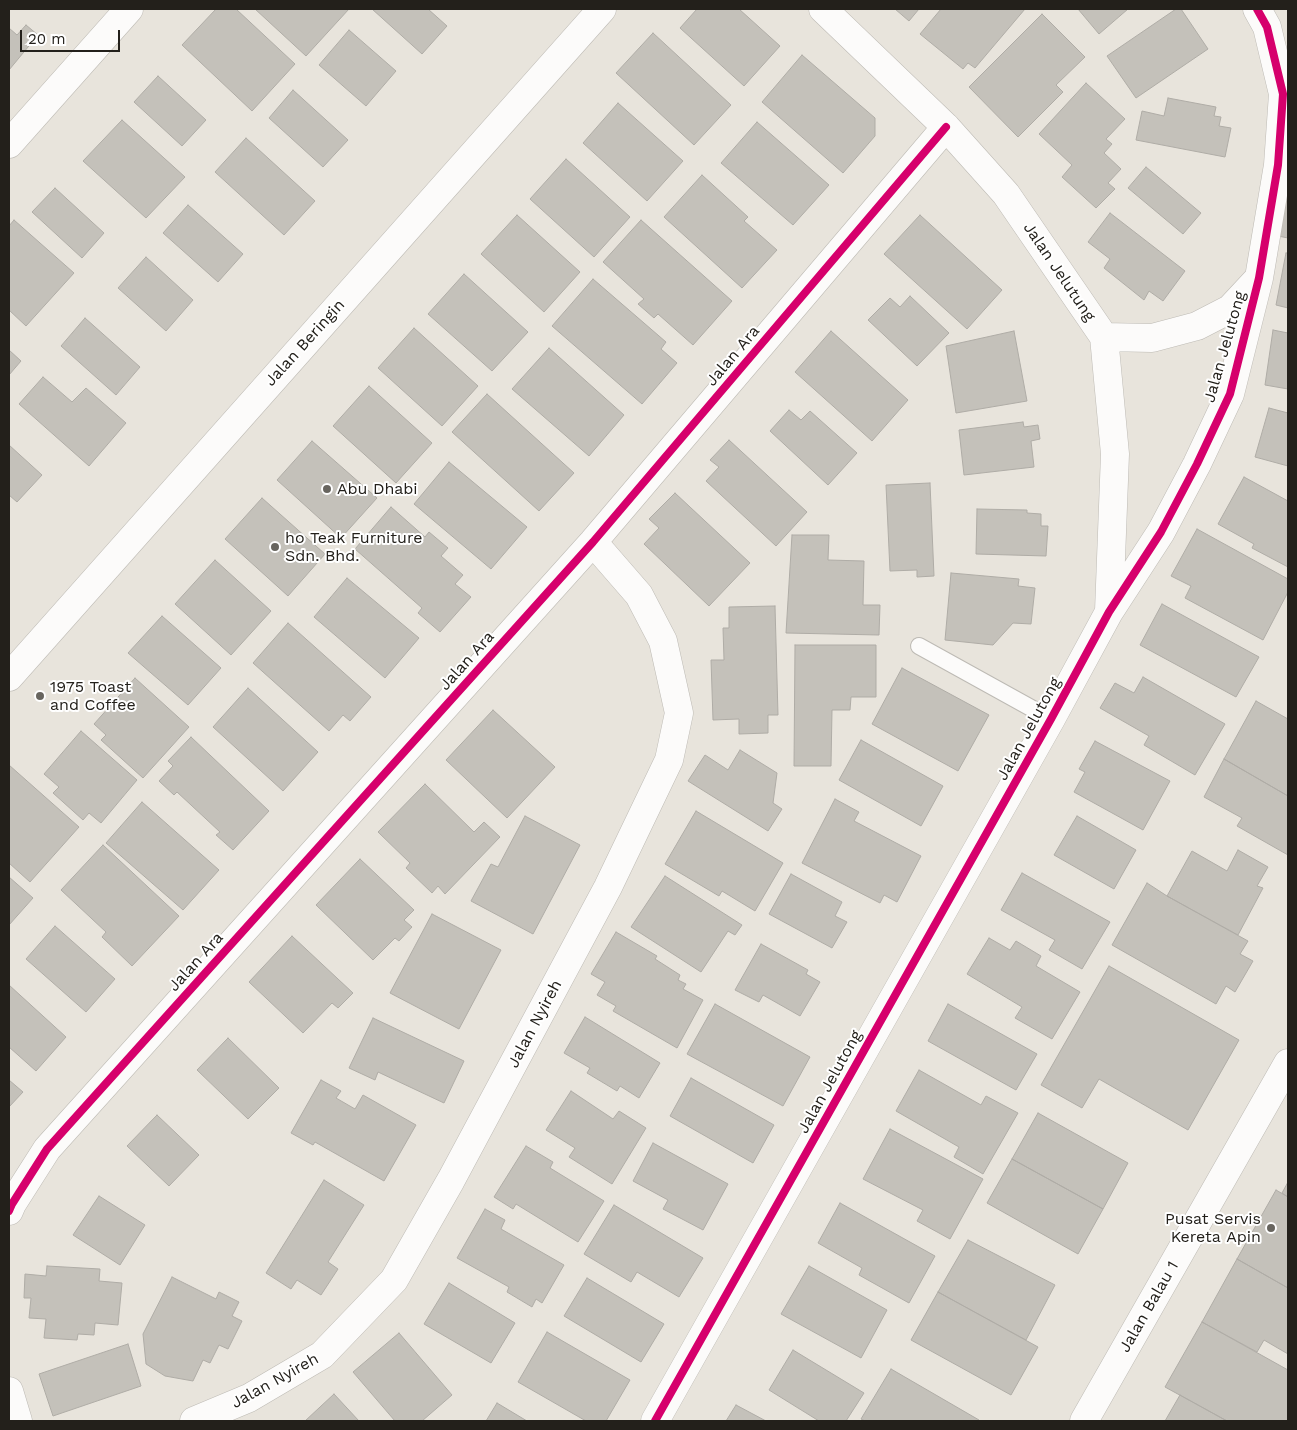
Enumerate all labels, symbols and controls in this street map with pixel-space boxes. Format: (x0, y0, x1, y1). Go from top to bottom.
scale bar (22, 20, 122, 52)
text: 20 m (28, 30, 66, 48)
street label: Jalan Jelutung (1019, 219, 1099, 325)
street label: Jalan Jelutong (1200, 289, 1250, 405)
street label: Jalan Beringin (261, 296, 349, 390)
street label: Jalan Ara (702, 322, 764, 390)
place label: Abu Dhabi (337, 479, 418, 499)
marker: Abu Dhabi (321, 483, 333, 495)
place label: ho Teak Furniture Sdn. Bhd. (285, 528, 422, 566)
marker: ho Teak Furniture Sdn. Bhd. (269, 541, 281, 553)
street label: Jalan Ara (435, 627, 499, 695)
street label: Jalan Jelutong (993, 674, 1065, 784)
place label: 1975 Toast and Coffee (50, 677, 136, 715)
marker: 1975 Toast and Coffee (34, 690, 46, 702)
street label: Jalan Ara (164, 928, 228, 996)
street label: Jalan Nyireh (504, 977, 566, 1071)
street label: Jalan Jelutong (794, 1027, 866, 1137)
place label: Pusat Servis Kereta Apin (1165, 1209, 1261, 1247)
marker: Pusat Servis Kereta Apin (1265, 1222, 1277, 1234)
street label: Jalan Balau 1 (1115, 1258, 1183, 1356)
street label: Jalan Nyireh (228, 1349, 322, 1413)

